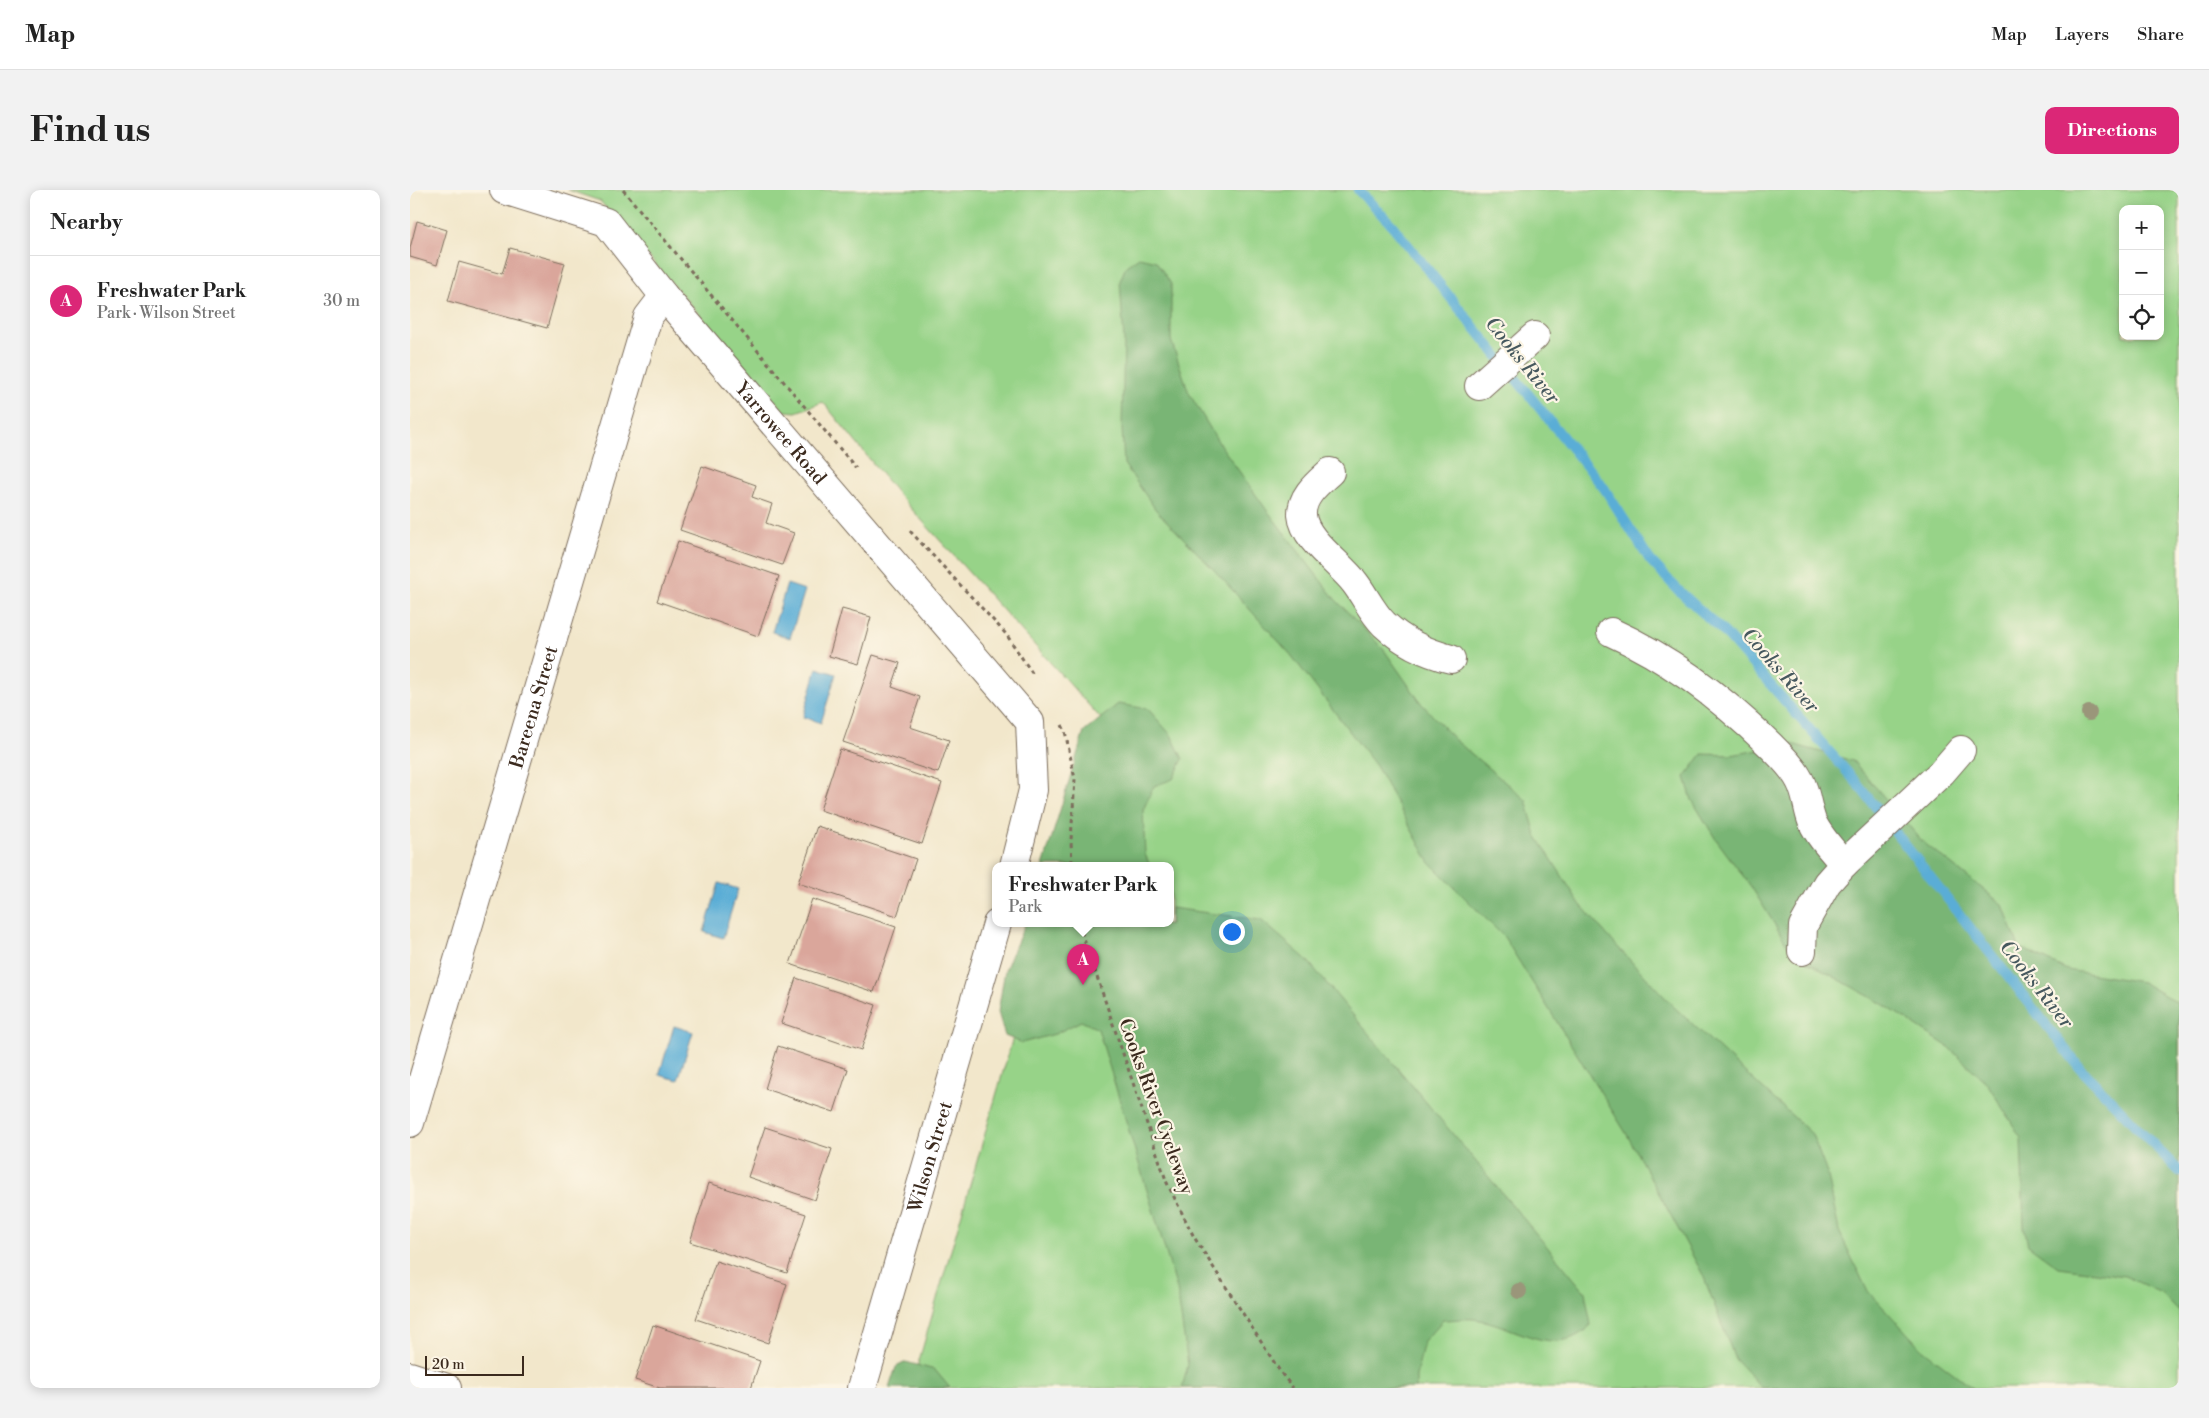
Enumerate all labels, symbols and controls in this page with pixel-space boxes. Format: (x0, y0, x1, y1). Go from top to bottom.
text: Map (25, 20, 75, 50)
text: Map (1992, 23, 2027, 46)
text: Layers (2055, 23, 2109, 46)
text: Share (2137, 23, 2184, 46)
button: Directions (2045, 107, 2179, 154)
text: Find us (30, 109, 150, 152)
map controls (2119, 205, 2164, 340)
button: + (2119, 205, 2164, 250)
text: Nearby (50, 210, 123, 236)
button: − (2119, 250, 2164, 295)
text: Freshwater Park (97, 279, 246, 303)
text: A (60, 291, 72, 311)
text: 30 m (323, 291, 360, 311)
button: locate (2119, 295, 2164, 340)
text: Park · Wilson Street (97, 303, 236, 323)
water label: Cooks River (1479, 312, 1565, 410)
street label: Yarrowee Road (729, 376, 832, 490)
water label: Cooks River (1736, 623, 1824, 719)
street label: Bareena Street (504, 643, 563, 772)
popup (992, 862, 1174, 927)
text: Freshwater Park (1008, 873, 1158, 897)
text: Park (1008, 897, 1042, 917)
your location (1219, 919, 1245, 945)
water label: Cooks River (1994, 936, 2078, 1034)
pin: A (1067, 944, 1099, 985)
street label: Cooks River Cycleway (1113, 1015, 1199, 1198)
street label: Wilson Street (903, 1098, 958, 1216)
scale bar (425, 1353, 524, 1376)
text: 20 m (432, 1356, 464, 1374)

